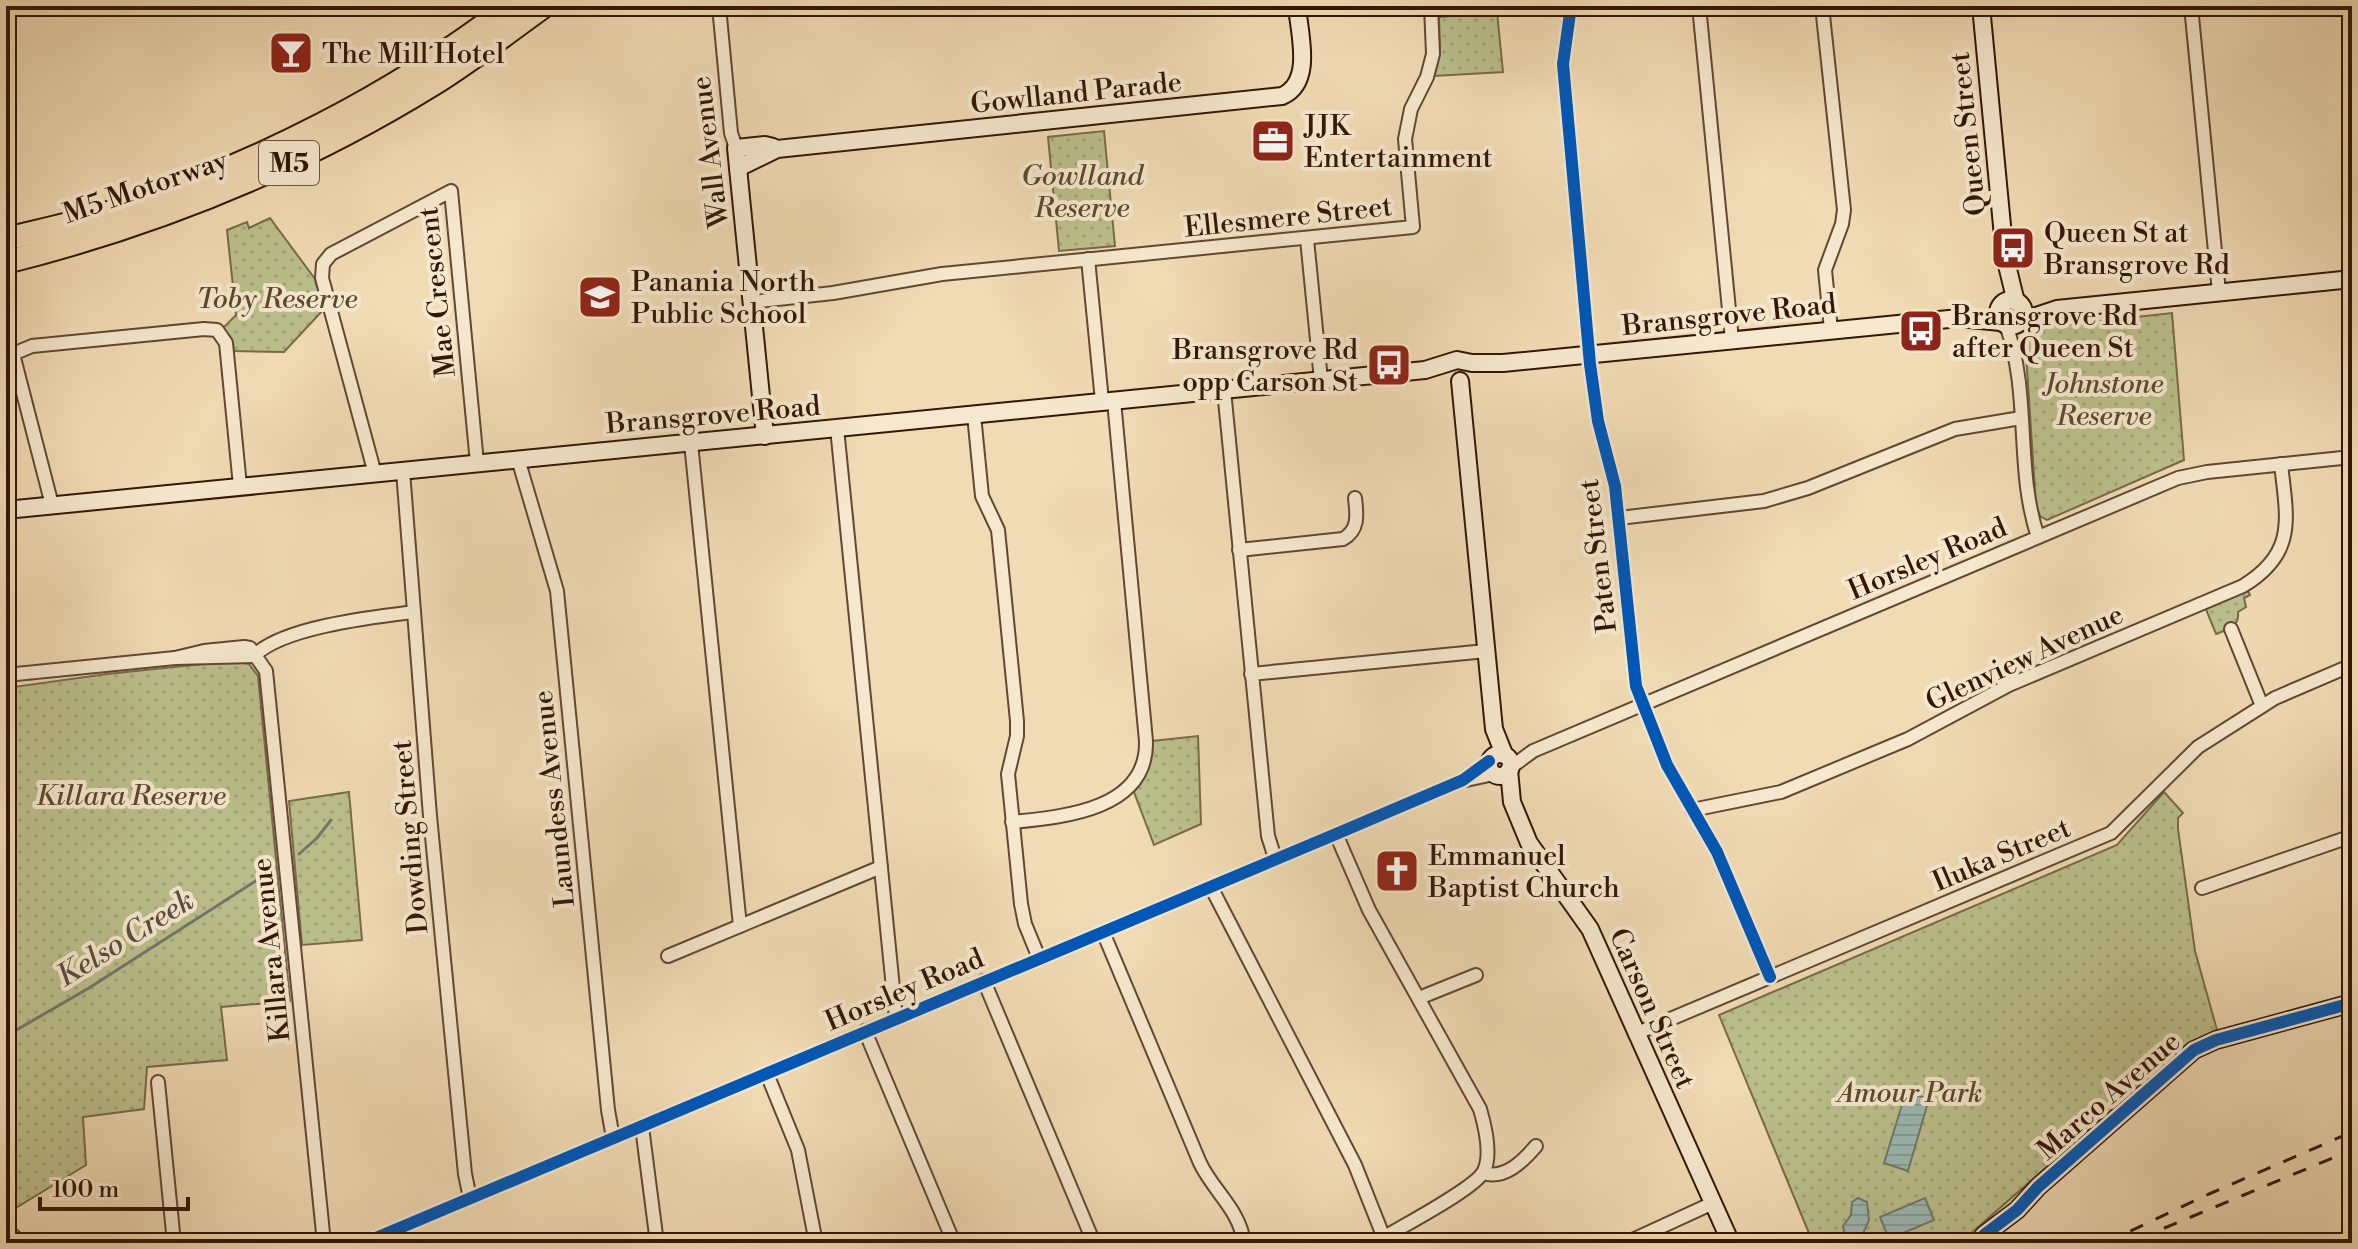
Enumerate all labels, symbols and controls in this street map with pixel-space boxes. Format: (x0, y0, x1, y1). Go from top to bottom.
bar icon: The Mill Hotel (267, 29, 315, 77)
place label: The Mill Hotel (322, 37, 504, 72)
street label: Queen Street (1942, 50, 1995, 218)
street label: Gowlland Parade (969, 65, 1184, 122)
street label: Wall Avenue (684, 74, 737, 231)
place label: JJK Entertainment (1303, 109, 1493, 176)
office icon: JJK Entertainment (1249, 117, 1297, 165)
road number: M5 (259, 141, 319, 185)
street label: M5 Motorway (59, 143, 233, 232)
park label: Gowlland Reserve (1021, 159, 1144, 226)
street label: Ellesmere Street (1182, 189, 1394, 246)
street label: Mae Crescent (411, 205, 464, 379)
place label: Queen St at Bransgrove Rd (2043, 216, 2230, 283)
bus stop icon: Queen St at Bransgrove Rd (1989, 224, 2037, 272)
place label: Panania North Public School (631, 265, 816, 332)
school or university icon: Panania North Public School (576, 273, 624, 321)
park label: Toby Reserve (196, 282, 358, 317)
street label: Bransgrove Road (1619, 287, 1838, 344)
place label: Bransgrove Rd after Queen St (1951, 299, 2138, 366)
bus stop icon: Bransgrove Rd after Queen St (1897, 307, 1945, 355)
place label: Bransgrove Rd opp Carson St (1171, 333, 1358, 400)
bus stop icon: Bransgrove Rd opp Carson St (1365, 341, 1413, 389)
park label: Johnstone Reserve (2042, 367, 2163, 434)
street label: Bransgrove Road (603, 389, 822, 442)
street label: Paten Street (1572, 477, 1625, 634)
street label: Horsley Road (1843, 510, 2012, 609)
street label: Glenview Avenue (1920, 597, 2129, 719)
street label: Laundess Avenue (526, 689, 583, 909)
street label: Dowding Street (385, 738, 436, 935)
park label: Killara Reserve (36, 779, 226, 814)
street label: Iluka Street (1927, 811, 2076, 900)
place label: Emmanuel Baptist Church (1427, 839, 1620, 906)
church icon: Emmanuel Baptist Church (1373, 847, 1421, 895)
street label: Killara Avenue (244, 856, 299, 1043)
water label: Kelso Creek (50, 882, 201, 996)
street label: Carson Street (1601, 923, 1703, 1094)
street label: Horsley Road (820, 941, 989, 1040)
street label: Marco Avenue (2030, 1024, 2188, 1168)
park label: Amour Park (1835, 1076, 1982, 1111)
scale bar (40, 1161, 188, 1211)
text: 100 m (52, 1175, 119, 1205)

